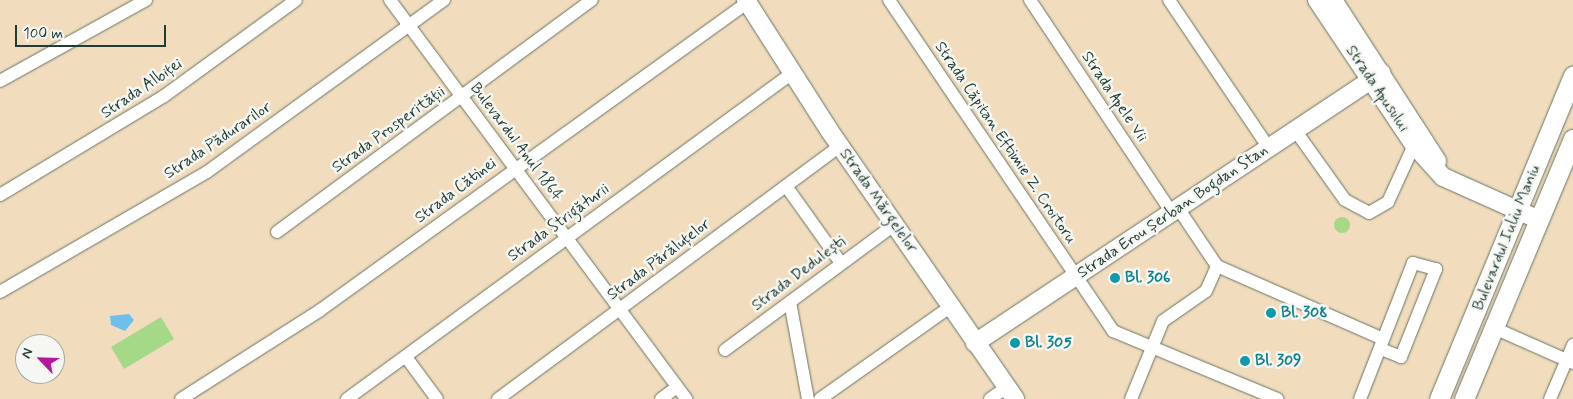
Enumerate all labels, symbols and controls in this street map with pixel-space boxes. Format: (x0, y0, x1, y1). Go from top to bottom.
scale bar (18, 15, 169, 47)
text: 100 m (23, 24, 63, 44)
street label: Strada Căpitan Eftimie Z. Croitoru (929, 37, 1081, 249)
street label: Strada Apusului (1341, 42, 1413, 136)
street label: Strada Apele Vii (1077, 48, 1151, 146)
street label: Strada Albiței (98, 55, 186, 123)
street label: Bulevardul Anul 1864 (466, 80, 566, 204)
street label: Strada Prosperității (328, 82, 450, 178)
street label: Strada Pădurarilor (161, 98, 275, 184)
street label: Strada Erou Șerban Bogdan Stan (1073, 140, 1273, 284)
street label: Strada Mărgelelor (835, 146, 921, 256)
street label: Strada Cătinei (411, 154, 501, 228)
street label: Bulevardul Iuliu Maniu (1469, 163, 1545, 313)
street label: Strada Strigăturii (505, 180, 613, 266)
street label: Strada Părăluțelor (604, 215, 714, 305)
street label: Strada Dedulești (749, 233, 849, 315)
place label: Bl. 306 (1125, 268, 1171, 288)
marker: Bl. 306 (1109, 272, 1121, 284)
place label: Bl. 308 (1281, 303, 1328, 323)
marker: Bl. 308 (1265, 307, 1277, 319)
place label: Bl. 305 (1025, 333, 1072, 353)
north arrow (15, 334, 65, 384)
marker: Bl. 305 (1009, 337, 1021, 349)
text: N (17, 345, 37, 361)
place label: Bl. 309 (1255, 351, 1301, 371)
marker: Bl. 309 (1239, 355, 1251, 367)

